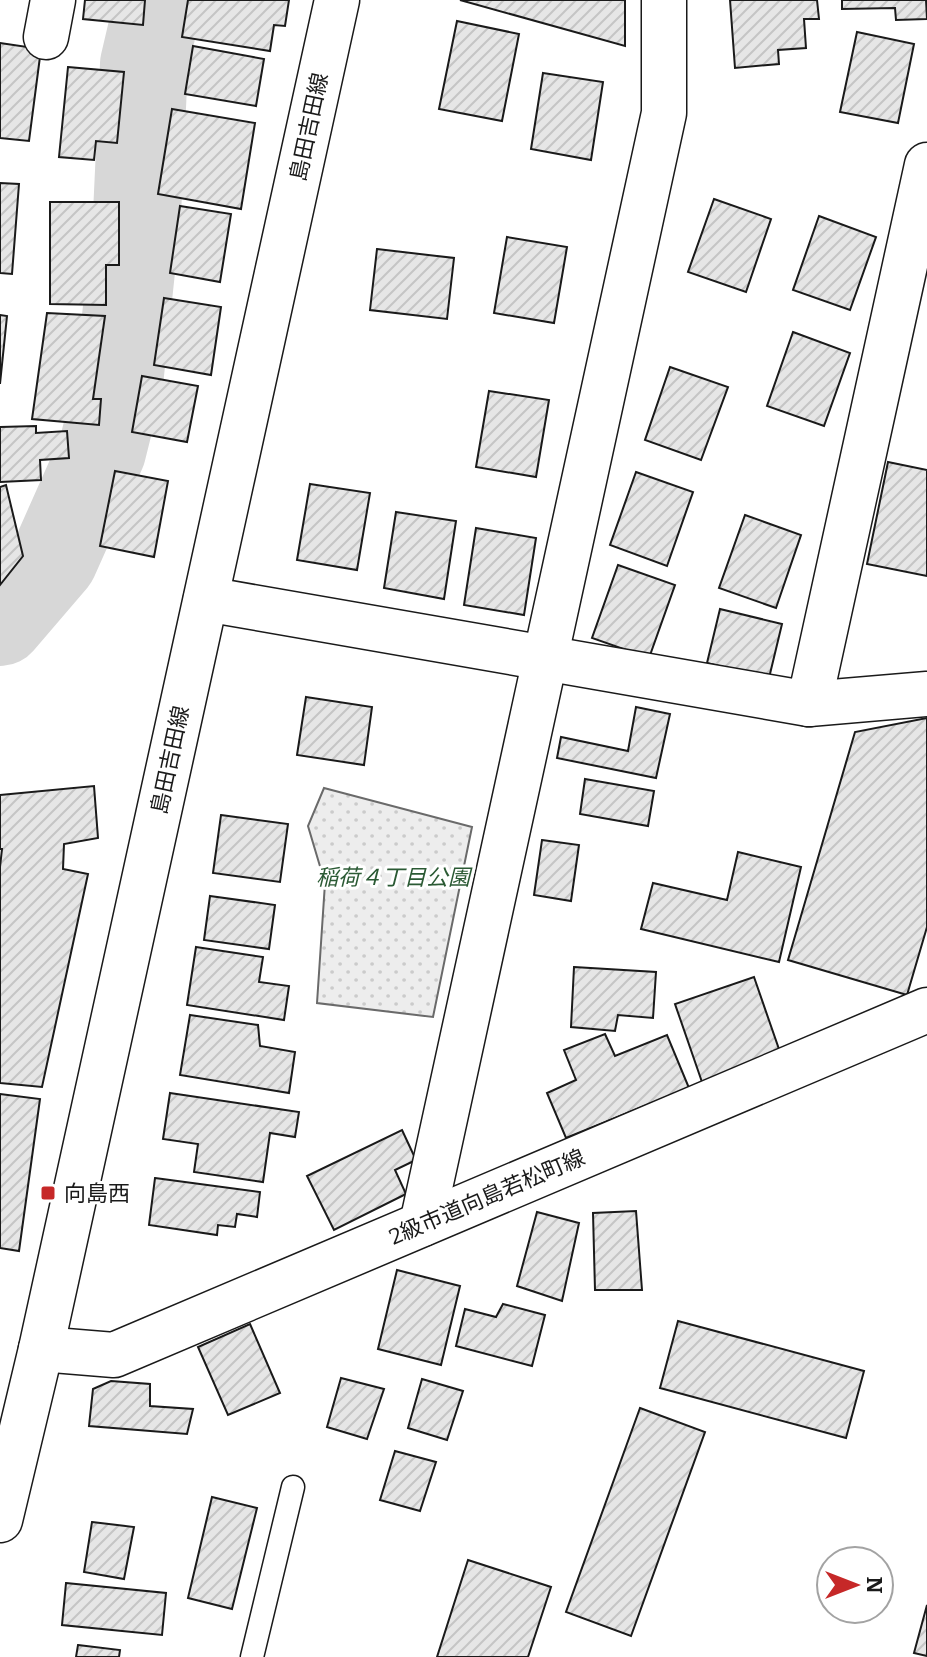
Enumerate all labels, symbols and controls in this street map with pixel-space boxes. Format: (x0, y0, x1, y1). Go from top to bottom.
street label: 島田吉田線 (284, 70, 334, 184)
street label: 島田吉田線 (145, 703, 195, 817)
park label: 稲荷４丁目公園 (316, 864, 473, 891)
street label: 2級市道向島若松町線 (385, 1144, 589, 1250)
place label: 向島西 (64, 1180, 130, 1207)
marker: 向島西 (39, 1184, 57, 1202)
north arrow (815, 1545, 895, 1625)
text: N (861, 1577, 888, 1594)

